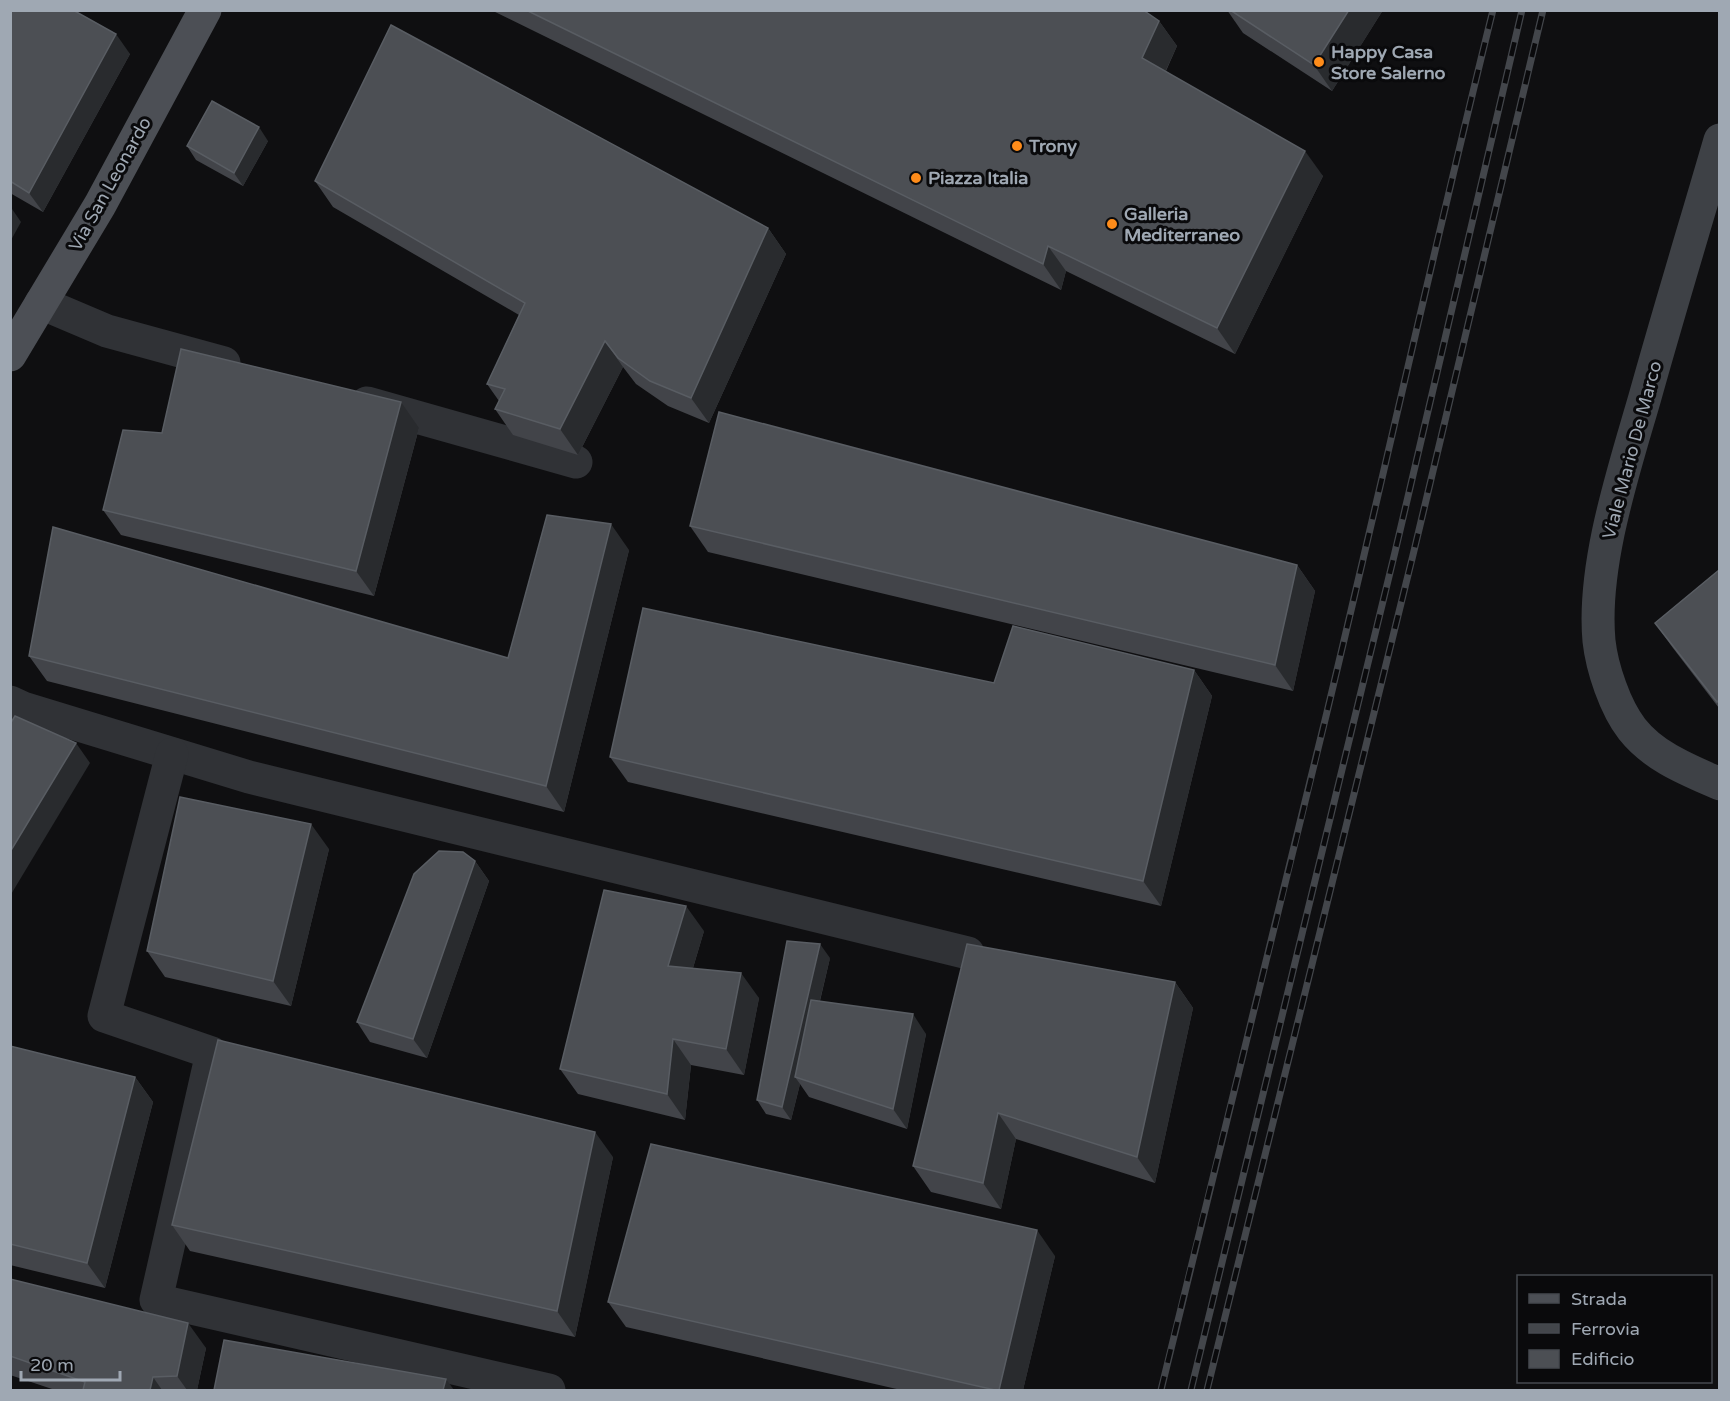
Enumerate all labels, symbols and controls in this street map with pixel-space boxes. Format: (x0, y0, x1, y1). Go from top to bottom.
place label: Happy Casa Store Salerno (1331, 41, 1446, 84)
marker: Happy Casa Store Salerno (1312, 55, 1326, 69)
street label: Via San Leonardo (64, 113, 156, 255)
place label: Trony (1028, 135, 1077, 157)
marker: Trony (1010, 139, 1024, 153)
place label: Piazza Italia (928, 167, 1028, 189)
marker: Piazza Italia (909, 171, 923, 185)
place label: Galleria Mediterraneo (1124, 203, 1240, 246)
marker: Galleria Mediterraneo (1105, 217, 1119, 231)
street label: Viale Mario De Marco (1598, 359, 1666, 541)
legend (1517, 1275, 1712, 1383)
text: Strada (1571, 1288, 1627, 1310)
text: Ferrovia (1571, 1318, 1640, 1340)
scale bar (21, 1344, 120, 1382)
text: Edificio (1571, 1348, 1635, 1370)
text: 20 m (30, 1354, 74, 1376)

